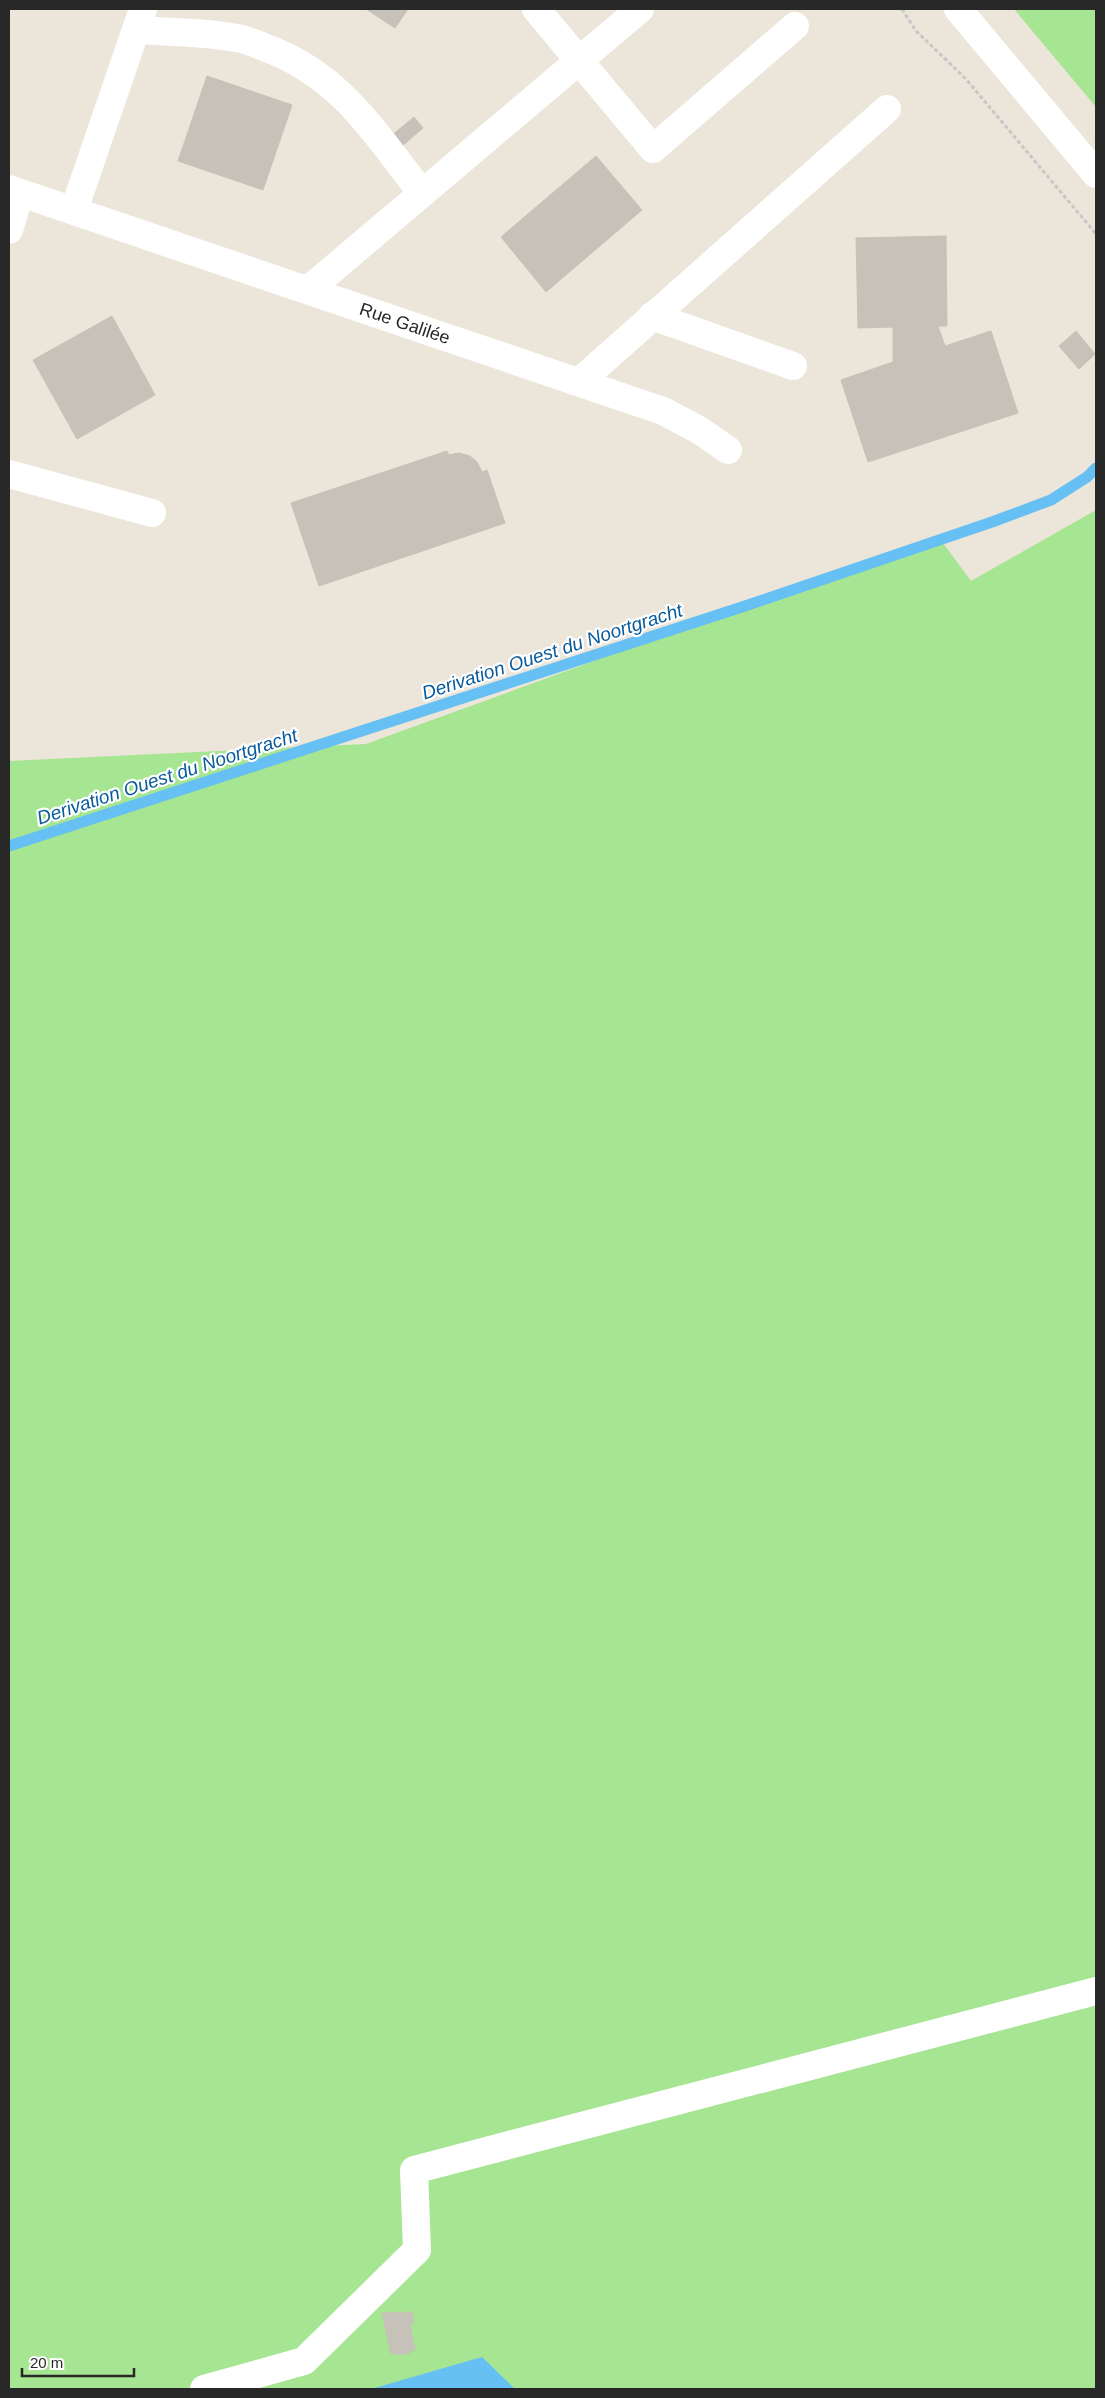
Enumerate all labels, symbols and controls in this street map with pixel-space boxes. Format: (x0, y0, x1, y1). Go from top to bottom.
street label: Rue Galilée (357, 299, 453, 348)
water label: Derivation Ouest du Noortgracht (419, 599, 686, 704)
water label: Derivation Ouest du Noortgracht (34, 724, 301, 829)
scale bar (22, 2346, 135, 2378)
text: 20 m (30, 2354, 63, 2371)

